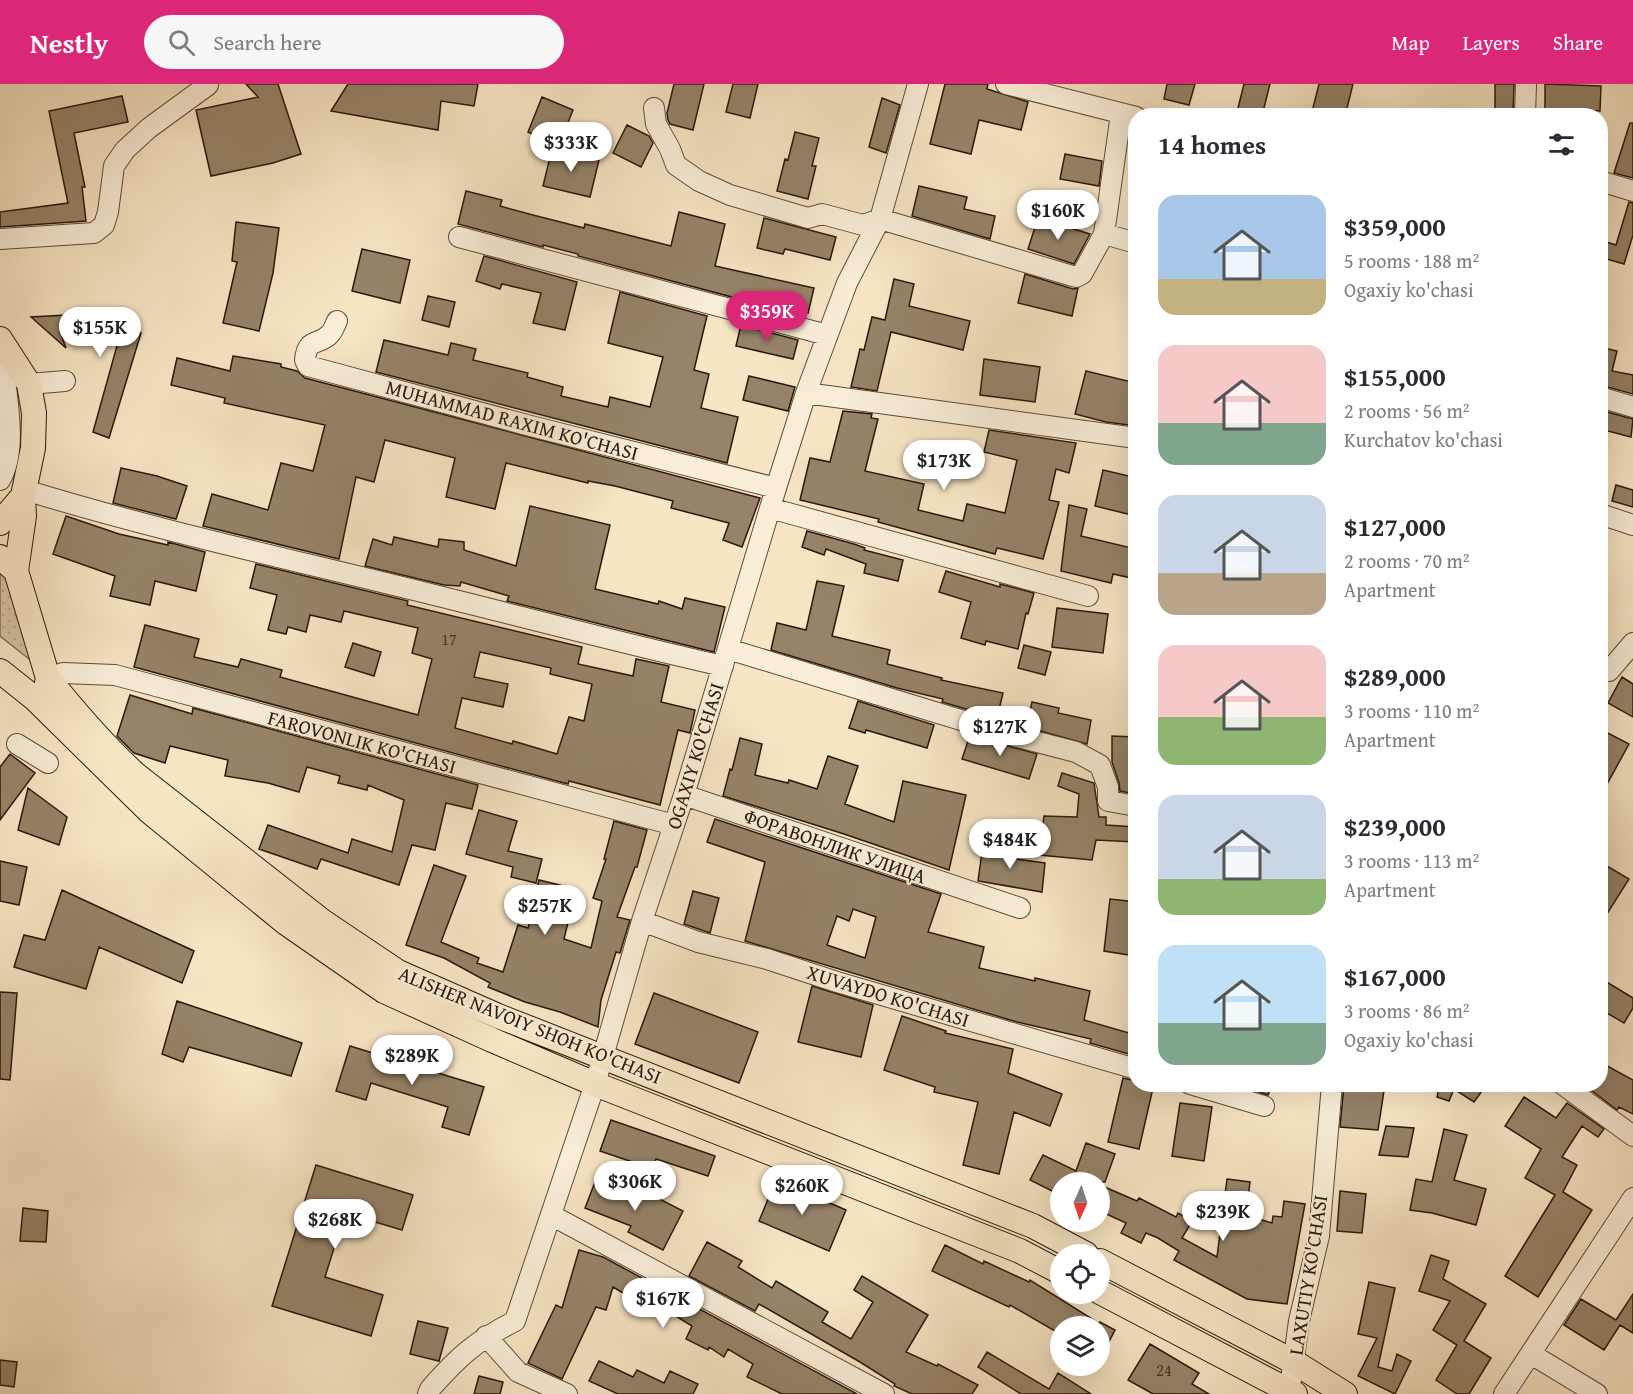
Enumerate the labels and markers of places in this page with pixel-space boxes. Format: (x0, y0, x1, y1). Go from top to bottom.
pin: $333K (529, 122, 613, 173)
pin: $160K (1016, 190, 1100, 241)
pin: $359K (725, 291, 809, 342)
pin: $155K (58, 307, 142, 358)
pin: $173K (902, 440, 986, 491)
pin: $127K (958, 706, 1042, 757)
pin: $484K (968, 819, 1052, 870)
pin: $257K (503, 885, 587, 936)
pin: $289K (370, 1035, 454, 1086)
pin: $306K (593, 1161, 677, 1212)
pin: $260K (760, 1165, 844, 1216)
pin: $239K (1181, 1191, 1265, 1242)
pin: $268K (293, 1199, 377, 1250)
pin: $167K (621, 1278, 705, 1329)

